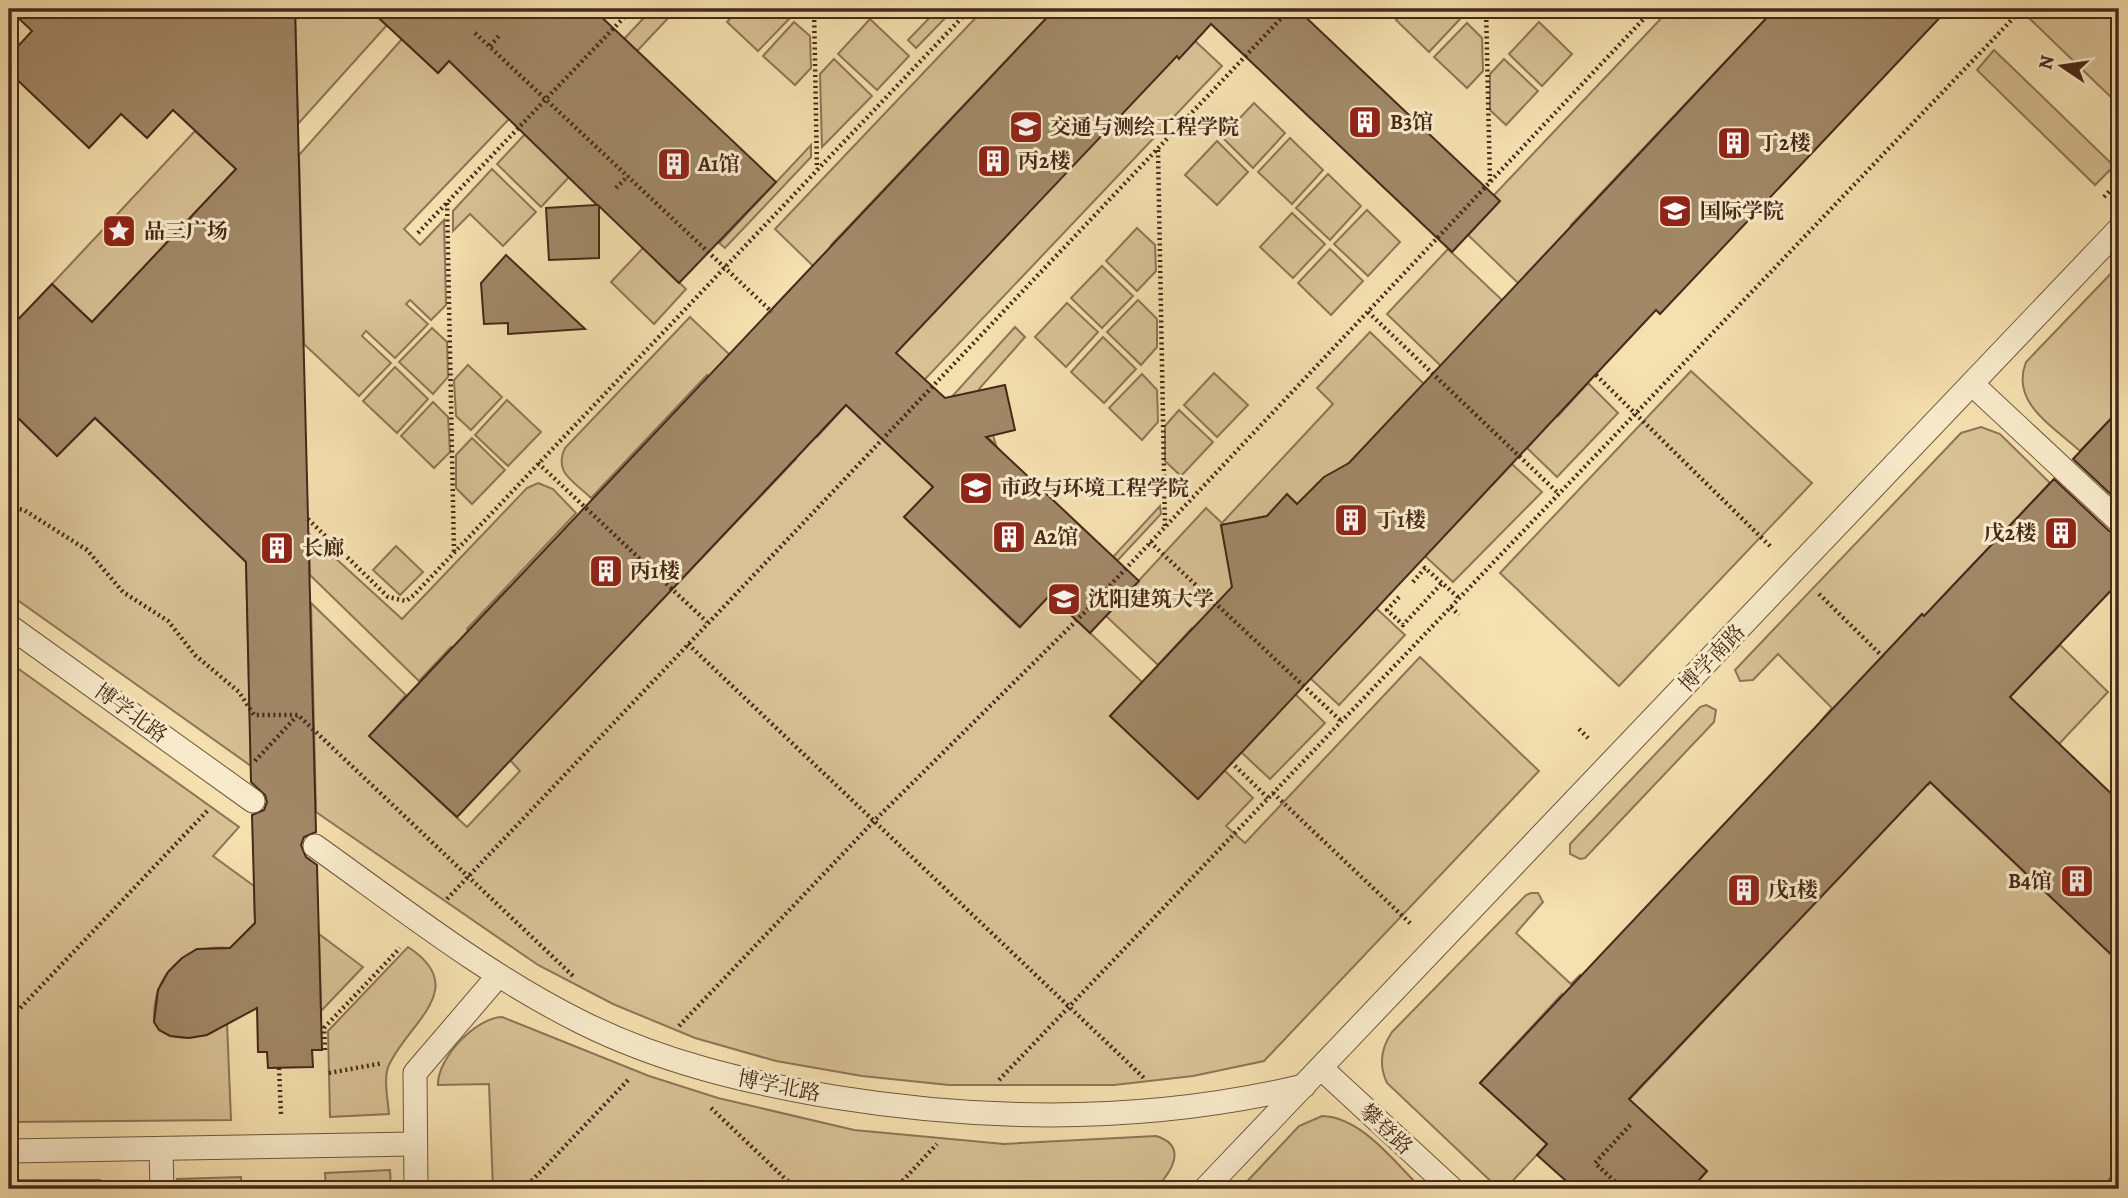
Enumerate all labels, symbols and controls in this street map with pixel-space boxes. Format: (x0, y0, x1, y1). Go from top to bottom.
north arrow (2026, 32, 2096, 102)
text: N (2032, 53, 2061, 72)
building icon: B3馆 (1346, 103, 1384, 141)
school or university icon: 交通与测绘工程学院 (1007, 108, 1045, 146)
place label: B3馆 (1390, 108, 1433, 136)
place label: 交通与测绘工程学院 (1050, 113, 1239, 141)
building icon: 丁2楼 (1715, 124, 1753, 162)
place label: 丁2楼 (1758, 129, 1810, 157)
building icon: 丙2楼 (975, 142, 1013, 180)
building icon: A1馆 (655, 145, 693, 183)
place label: 丙2楼 (1018, 147, 1070, 175)
place label: A1馆 (697, 150, 740, 178)
school or university icon: 国际学院 (1656, 192, 1694, 230)
place label: 国际学院 (1700, 197, 1784, 225)
place icon: 品三广场 (100, 212, 138, 250)
place label: 品三广场 (144, 217, 228, 245)
school or university icon: 市政与环境工程学院 (957, 469, 995, 507)
place label: 市政与环境工程学院 (1000, 474, 1189, 502)
building icon: 丁1楼 (1332, 501, 1370, 539)
place label: 丁1楼 (1376, 506, 1426, 534)
building icon: 戊2楼 (2042, 514, 2080, 552)
building icon: A2馆 (990, 518, 1028, 556)
place label: 戊2楼 (1984, 519, 2036, 547)
place label: A2馆 (1033, 523, 1078, 551)
building icon: 长廊 (258, 529, 296, 567)
place label: 长廊 (302, 534, 344, 562)
building icon: 丙1楼 (587, 552, 625, 590)
place label: 丙1楼 (630, 557, 680, 585)
school or university icon: 沈阳建筑大学 (1045, 580, 1083, 618)
place label: 沈阳建筑大学 (1088, 585, 1214, 613)
street label: 博学南路 (1673, 618, 1751, 698)
street label: 博学北路 (89, 677, 173, 749)
building icon: B4馆 (2058, 862, 2096, 900)
place label: B4馆 (2008, 867, 2052, 895)
building icon: 戊1楼 (1725, 871, 1763, 909)
place label: 戊1楼 (1768, 876, 1818, 904)
street label: 博学北路 (735, 1064, 823, 1108)
street label: 攀登路 (1353, 1097, 1419, 1161)

